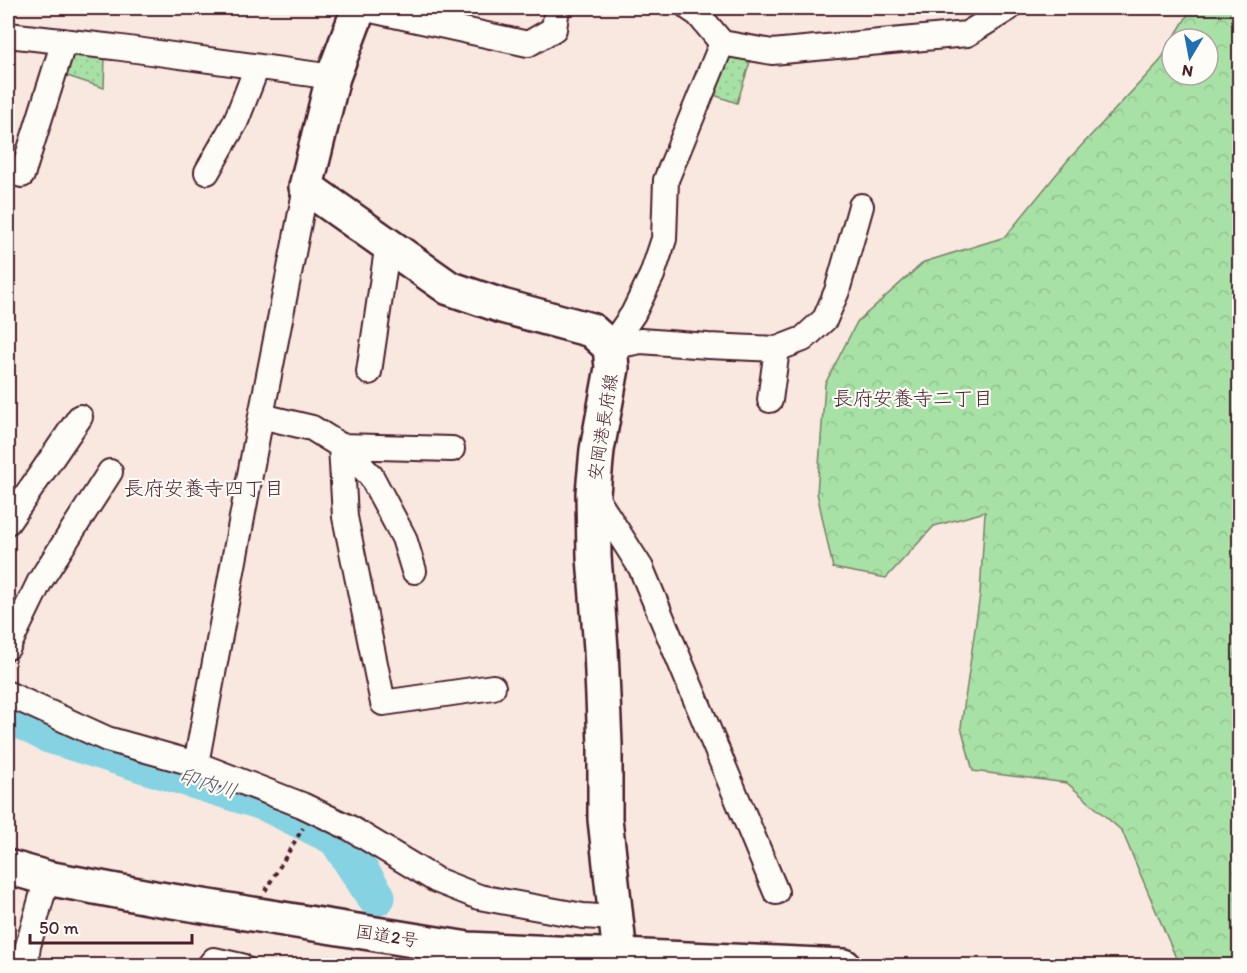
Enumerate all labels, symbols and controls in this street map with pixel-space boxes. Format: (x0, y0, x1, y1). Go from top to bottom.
north arrow (1160, 27, 1220, 87)
text: N (1181, 61, 1194, 82)
street label: 安岡港長府線 (584, 372, 622, 482)
district label: 長府安養寺二丁目 (833, 386, 993, 410)
district label: 長府安養寺四丁目 (124, 476, 284, 500)
water label: 印内川 (176, 763, 240, 803)
scale bar (30, 907, 192, 945)
text: 50 m (39, 917, 79, 939)
street label: 国道2号 (354, 920, 420, 952)

